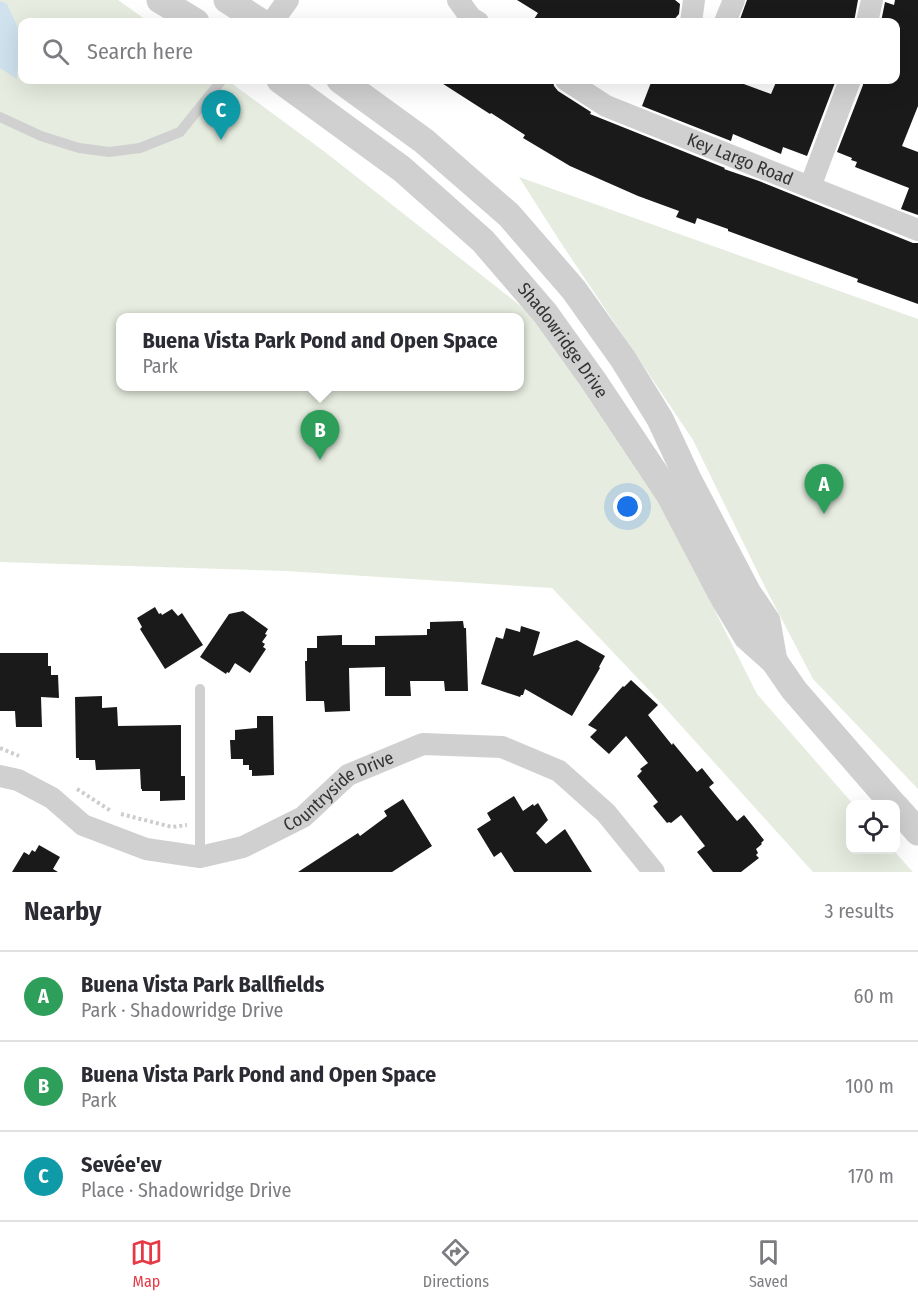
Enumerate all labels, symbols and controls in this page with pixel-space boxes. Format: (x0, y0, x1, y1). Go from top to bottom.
search box (18, 18, 900, 84)
icon: search (39, 35, 72, 68)
text: Search here (87, 38, 193, 65)
pin: C (202, 90, 240, 140)
street label: Key Largo Road (684, 128, 796, 190)
street label: Shadowridge Drive (513, 278, 613, 402)
popup (116, 313, 524, 391)
text: Buena Vista Park Pond and Open Space (142, 327, 498, 354)
text: Park (142, 354, 178, 378)
pin: B (300, 410, 340, 460)
pin: A (804, 464, 844, 514)
your location (613, 492, 642, 521)
street label: Countryside Drive (280, 746, 397, 836)
map controls (846, 800, 900, 854)
button: locate (846, 800, 900, 854)
text: Nearby (24, 896, 101, 927)
text: 3 results (825, 899, 894, 923)
text: Buena Vista Park Ballfields (81, 971, 324, 998)
text: A (38, 984, 49, 1008)
text: 60 m (854, 984, 894, 1008)
text: Park · Shadowridge Drive (81, 998, 284, 1022)
text: Buena Vista Park Pond and Open Space (81, 1061, 436, 1088)
text: B (38, 1074, 49, 1098)
text: 100 m (845, 1074, 894, 1098)
text: Park (81, 1088, 117, 1112)
text: Sevée'ev (81, 1151, 162, 1178)
text: C (38, 1164, 49, 1188)
text: 170 m (848, 1164, 894, 1188)
text: Place · Shadowridge Drive (81, 1178, 291, 1202)
tab: Map (130, 1236, 163, 1291)
tab: Directions (423, 1236, 489, 1291)
tab: Saved (749, 1236, 788, 1291)

